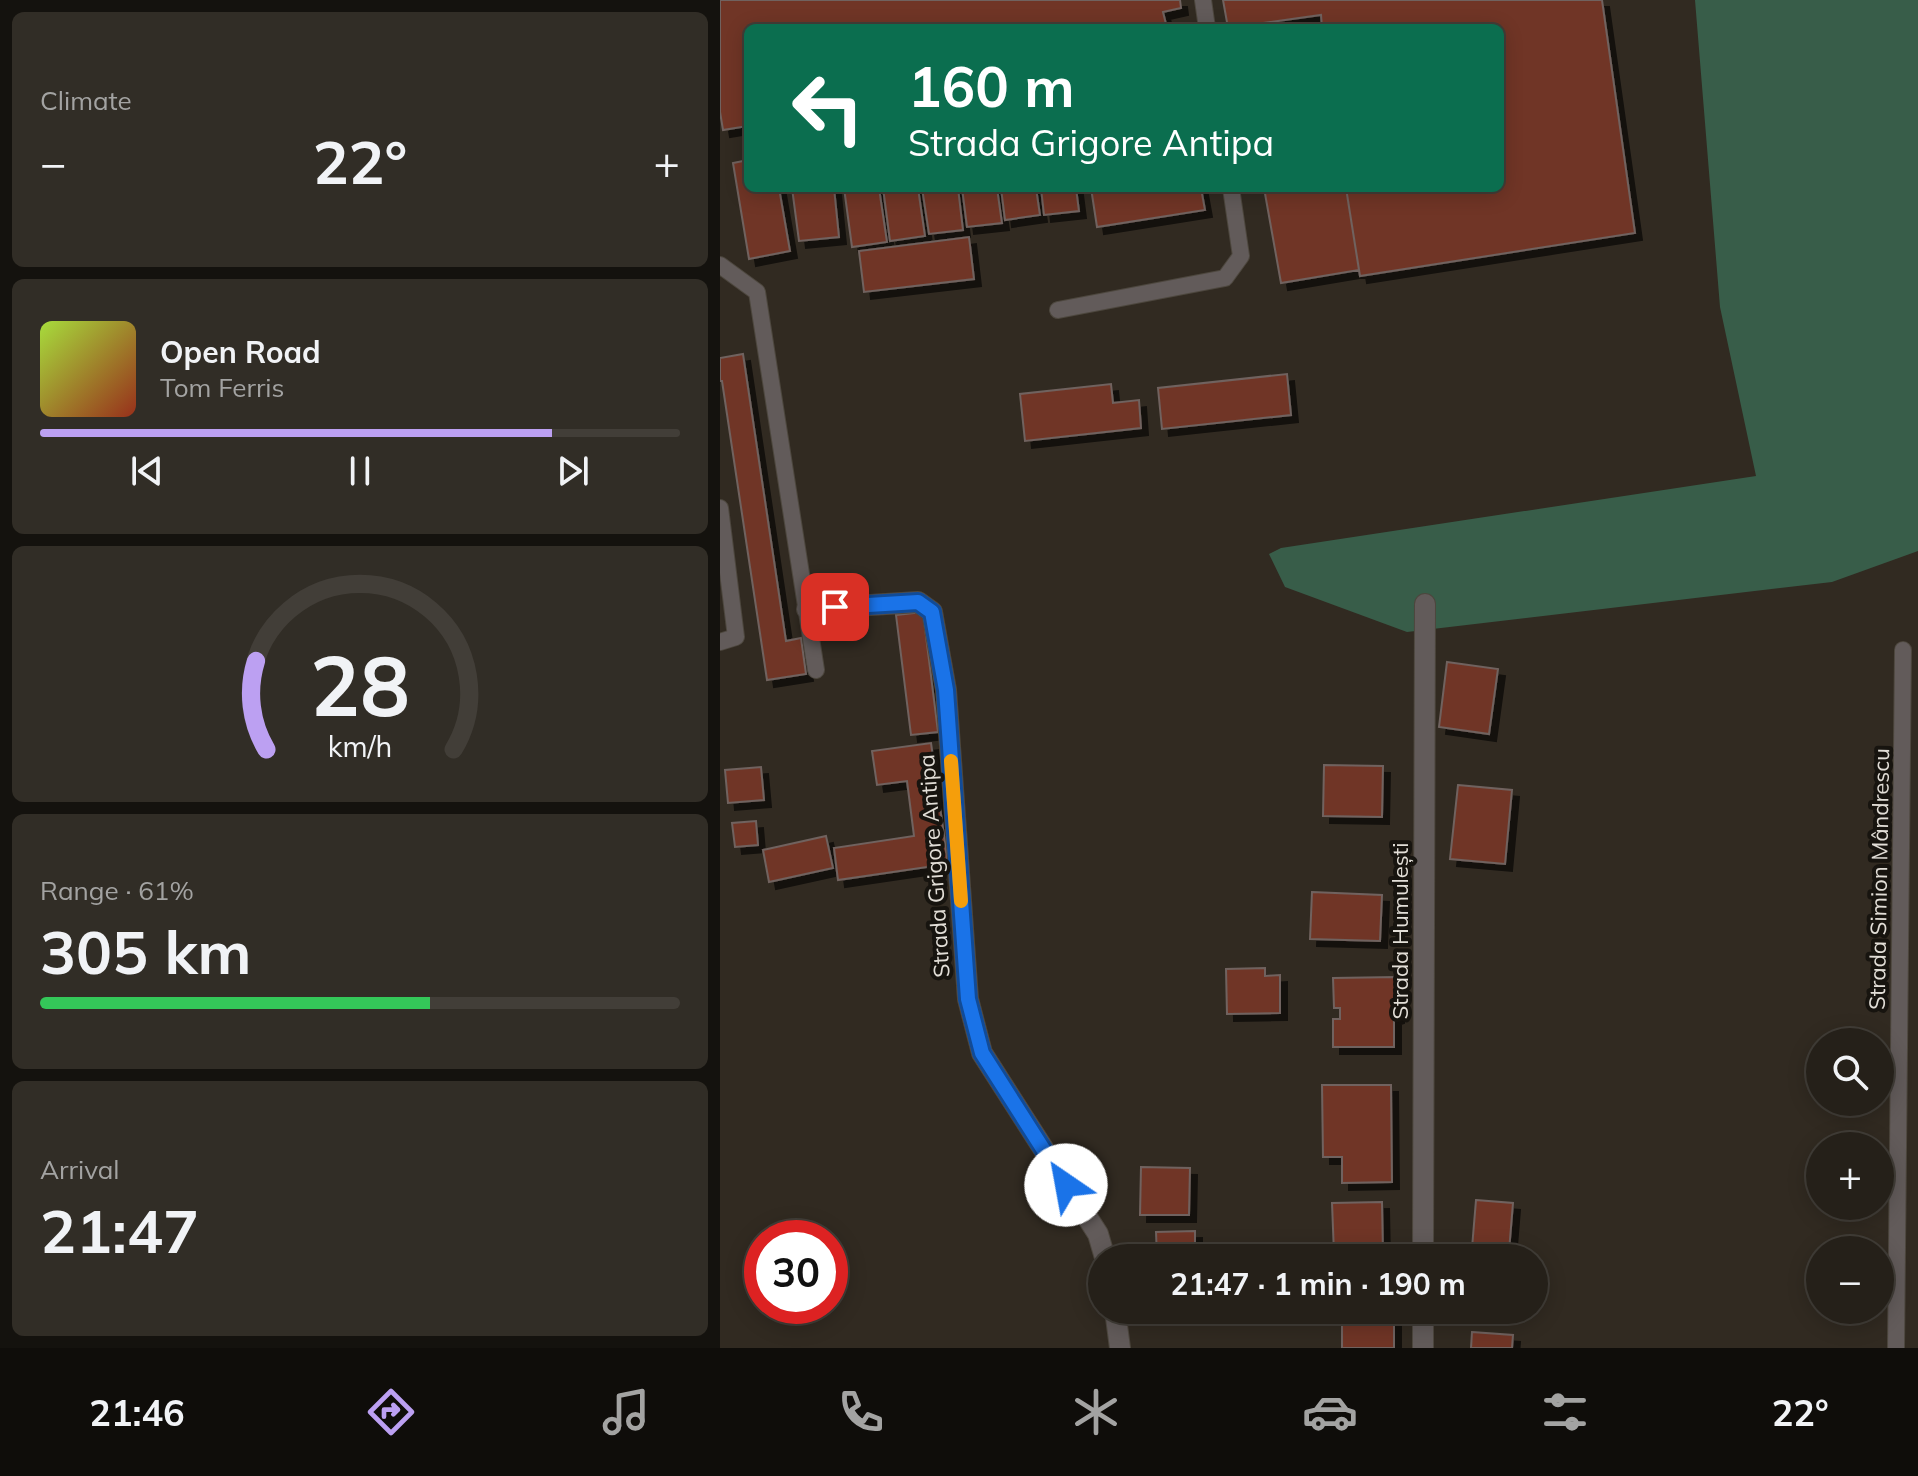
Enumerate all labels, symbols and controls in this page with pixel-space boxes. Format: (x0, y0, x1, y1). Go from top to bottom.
text: 160 m (908, 51, 1075, 121)
icon: left (776, 56, 880, 160)
text: Climate (40, 84, 132, 117)
text: Strada Grigore Antipa (908, 120, 1274, 165)
text: 22° (313, 124, 407, 199)
text: − (40, 135, 66, 190)
text: + (654, 135, 680, 190)
text: Open Road (160, 333, 321, 371)
text: Tom Ferris (160, 371, 284, 404)
icon: previous (125, 449, 169, 493)
icon: pause (338, 449, 382, 493)
icon: next (551, 449, 595, 493)
pin (801, 573, 869, 641)
icon: arrive (813, 585, 857, 629)
text: 28 (310, 632, 410, 737)
text: km/h (328, 728, 392, 764)
street label: Strada Simion Mândrescu (1863, 748, 1895, 1010)
street label: Strada Grigore Antipa (912, 753, 956, 979)
street label: Strada Humulești (1386, 842, 1414, 1020)
text: Range · 61% (40, 874, 194, 907)
text: 305 km (40, 914, 252, 989)
map controls (1806, 1028, 1894, 1324)
button: search (1806, 1028, 1894, 1116)
button: + (1806, 1132, 1894, 1220)
position arrow (1024, 1143, 1108, 1227)
text: Arrival (40, 1153, 120, 1186)
text: 21:47 (40, 1193, 199, 1268)
speed limit sign: 30 (744, 1220, 848, 1324)
button: − (1806, 1236, 1894, 1324)
text: 21:47 · 1 min · 190 m (1170, 1265, 1466, 1303)
icon: directions (363, 1384, 419, 1440)
icon: music (598, 1384, 654, 1440)
icon: phone (833, 1384, 889, 1440)
icon: climate (1068, 1384, 1124, 1440)
icon: car (1302, 1384, 1358, 1440)
icon: filters (1537, 1384, 1593, 1440)
text: 21:46 (89, 1390, 185, 1435)
text: 22° (1772, 1390, 1829, 1435)

